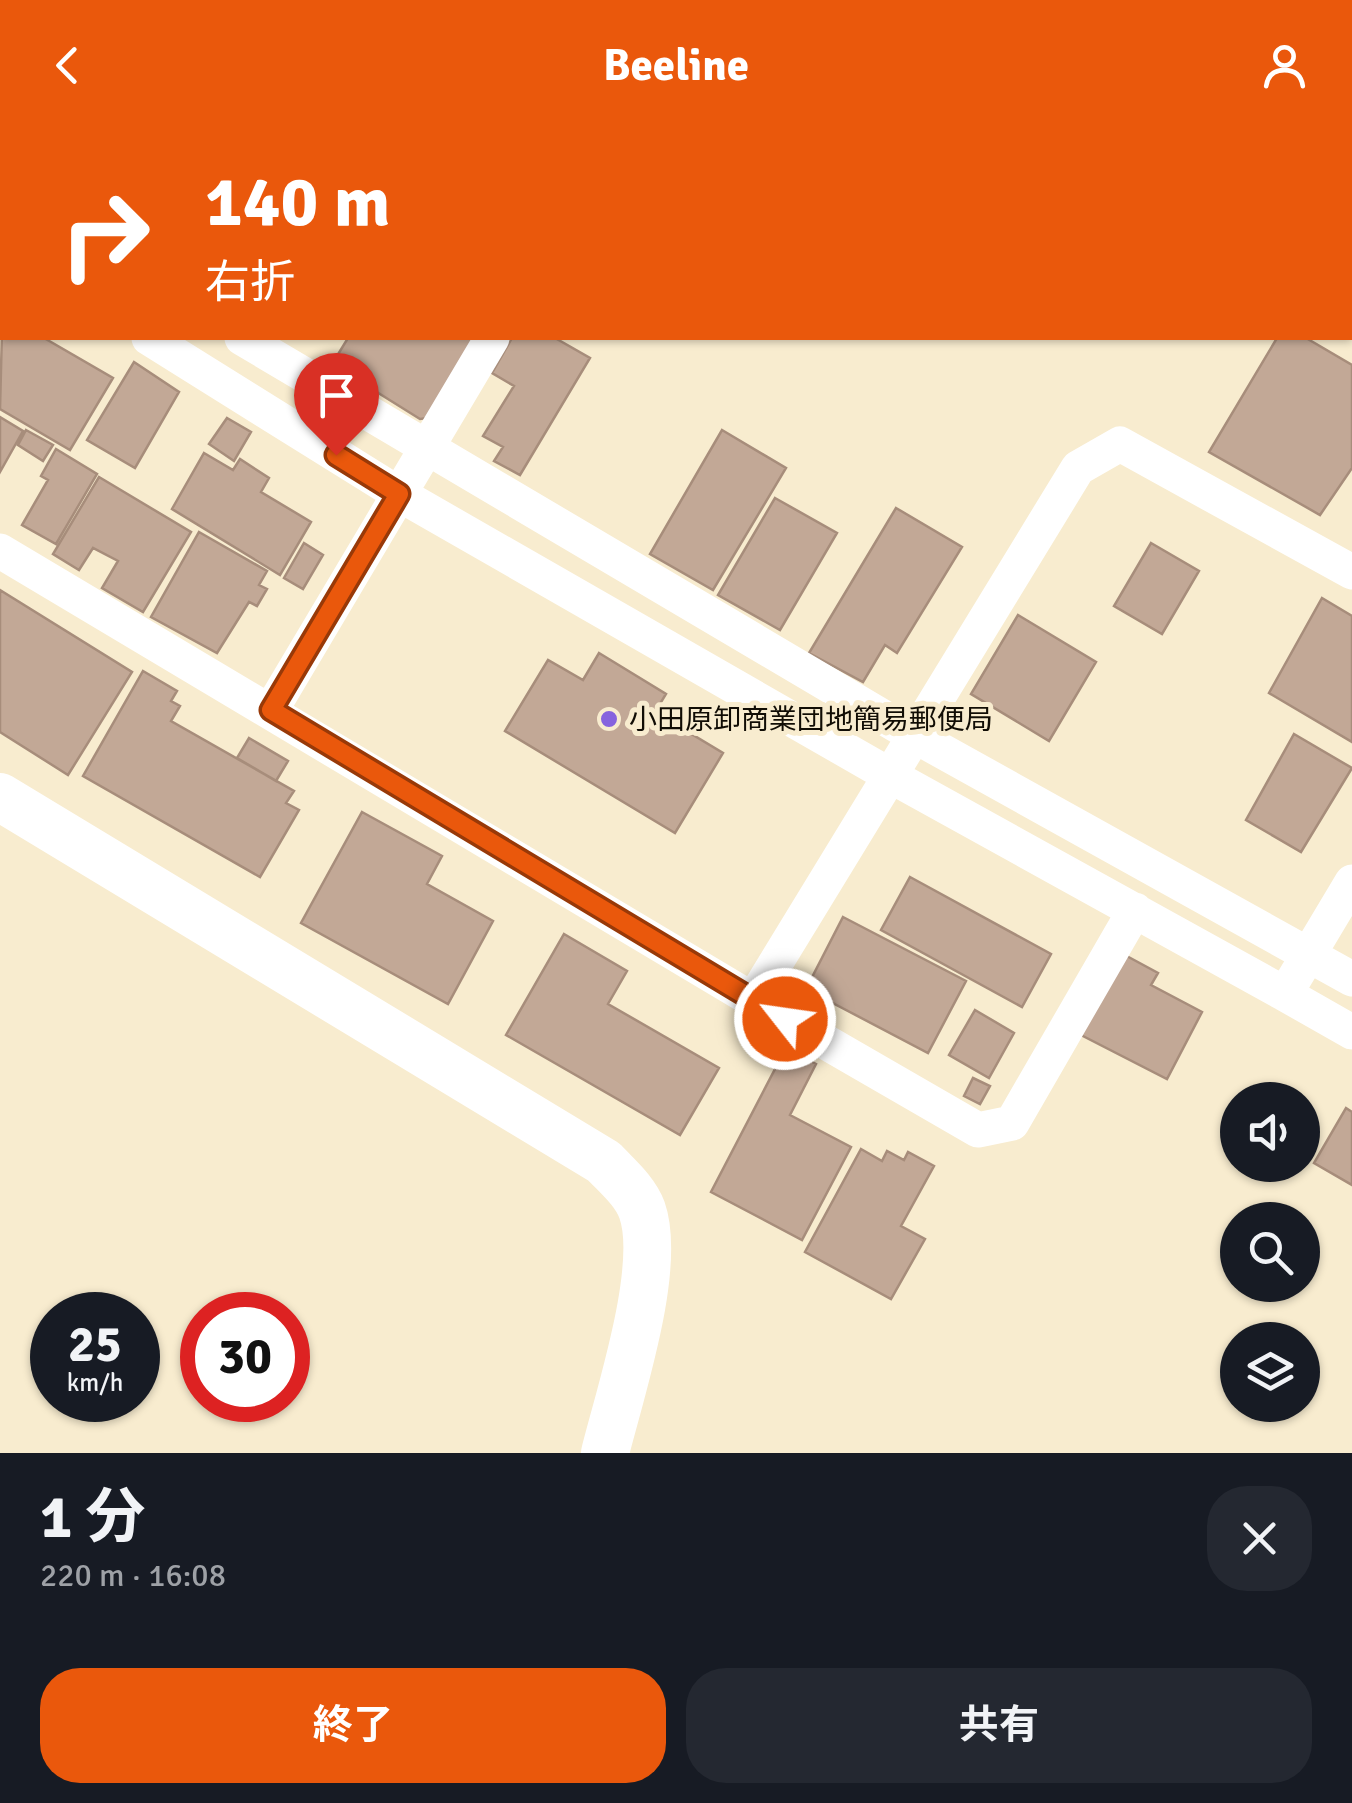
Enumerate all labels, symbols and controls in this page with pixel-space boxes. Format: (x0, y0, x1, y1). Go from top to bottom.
icon: back (40, 38, 95, 93)
text: Beeline (603, 38, 749, 93)
icon: person (1257, 38, 1312, 93)
text: 140 m (205, 159, 390, 245)
icon: right (40, 170, 170, 300)
text: 右折 (205, 255, 295, 310)
pin (294, 353, 379, 456)
icon: arrive (309, 368, 364, 423)
place label: 小田原卸商業団地簡易郵便局 (629, 703, 993, 737)
marker: 小田原卸商業団地簡易郵便局 (598, 708, 620, 730)
position arrow (733, 967, 837, 1071)
map controls (1220, 1082, 1320, 1422)
button: sound (1220, 1082, 1320, 1182)
button: search (1220, 1202, 1320, 1302)
speed limit sign: 30 (180, 1292, 310, 1422)
text: 25 (68, 1314, 122, 1376)
button: layers (1220, 1322, 1320, 1422)
text: km/h (67, 1367, 123, 1398)
text: 1 分 (40, 1481, 146, 1555)
button: close (1207, 1486, 1312, 1591)
text: 220 m · 16:08 (40, 1556, 226, 1595)
button: 終了 (40, 1668, 666, 1783)
button: 共有 (686, 1668, 1312, 1783)

